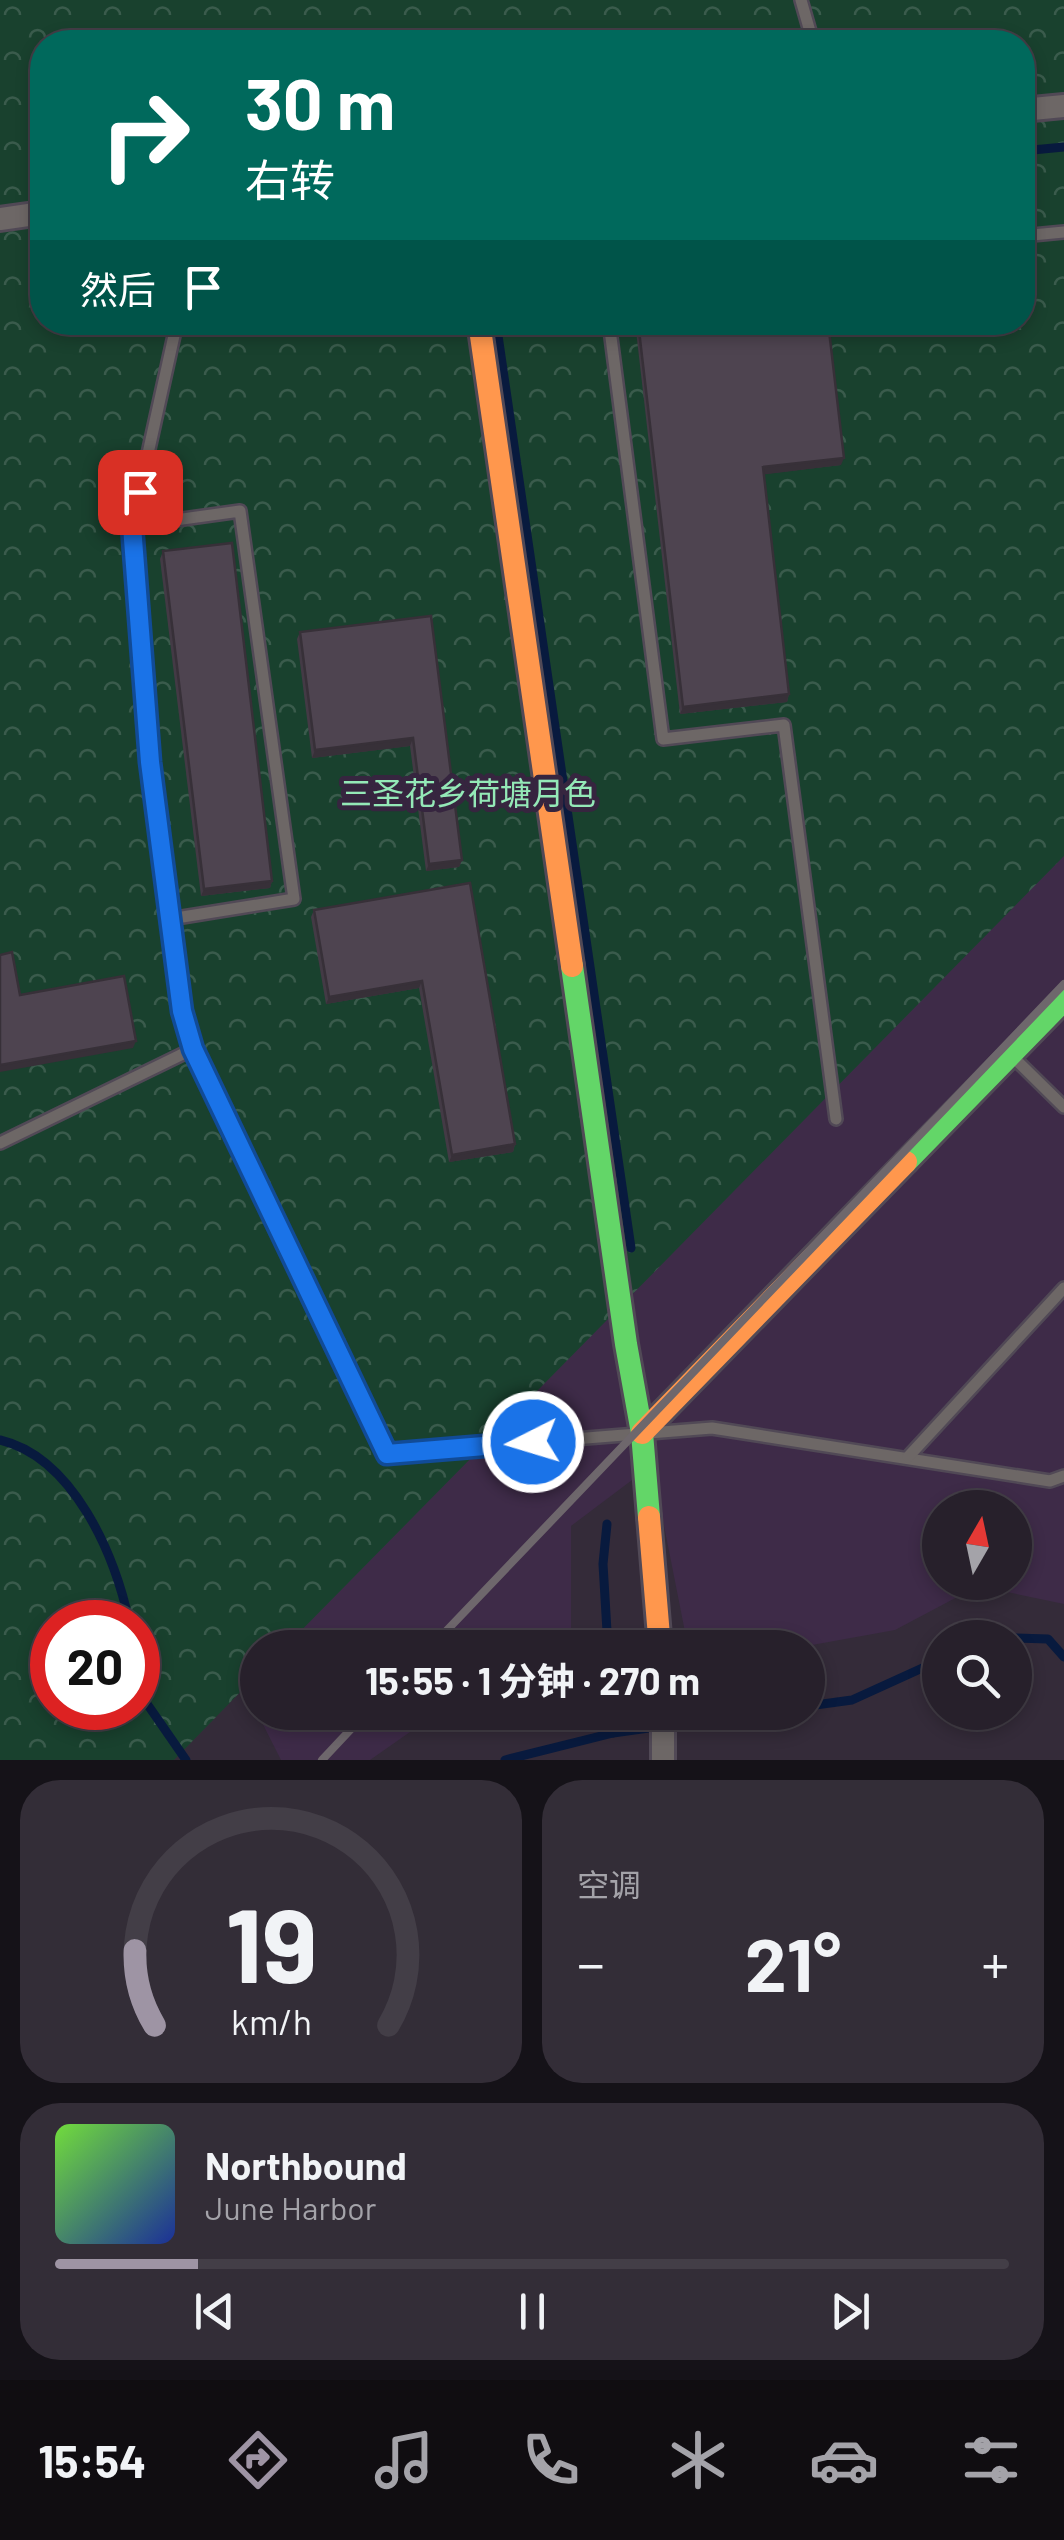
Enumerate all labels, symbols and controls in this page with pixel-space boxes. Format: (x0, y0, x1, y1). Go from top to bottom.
text: 30 m (245, 60, 395, 144)
icon: right (80, 70, 210, 200)
text: 右转 (245, 152, 335, 206)
icon: arrive (176, 260, 231, 315)
text: 然后 (80, 266, 156, 312)
pin (98, 450, 183, 535)
icon: arrive (113, 465, 168, 520)
park label: 三圣花乡荷塘月色 (340, 773, 596, 811)
position arrow (481, 1390, 585, 1494)
north arrow (922, 1490, 1032, 1600)
map controls (922, 1490, 1032, 1730)
speed limit sign: 20 (30, 1600, 160, 1730)
button: search (922, 1620, 1032, 1730)
text: 15:55 · 1 分钟 · 270 m (365, 1657, 700, 1703)
text: 空调 (577, 1865, 641, 1903)
text: 19 (225, 1879, 317, 2004)
text: 21° (745, 1917, 841, 2007)
text: − (577, 1929, 605, 1995)
text: + (981, 1929, 1009, 1995)
text: km/h (231, 1999, 311, 2042)
text: Northbound (205, 2142, 407, 2188)
text: June Harbor (205, 2188, 376, 2226)
icon: previous (187, 2284, 242, 2339)
icon: pause (505, 2284, 560, 2339)
icon: next (823, 2284, 878, 2339)
icon: directions (223, 2425, 293, 2495)
icon: music (369, 2425, 439, 2495)
icon: phone (516, 2425, 586, 2495)
icon: climate (663, 2425, 733, 2495)
icon: car (809, 2425, 879, 2495)
icon: filters (956, 2425, 1026, 2495)
text: 15:54 (38, 2433, 146, 2487)

